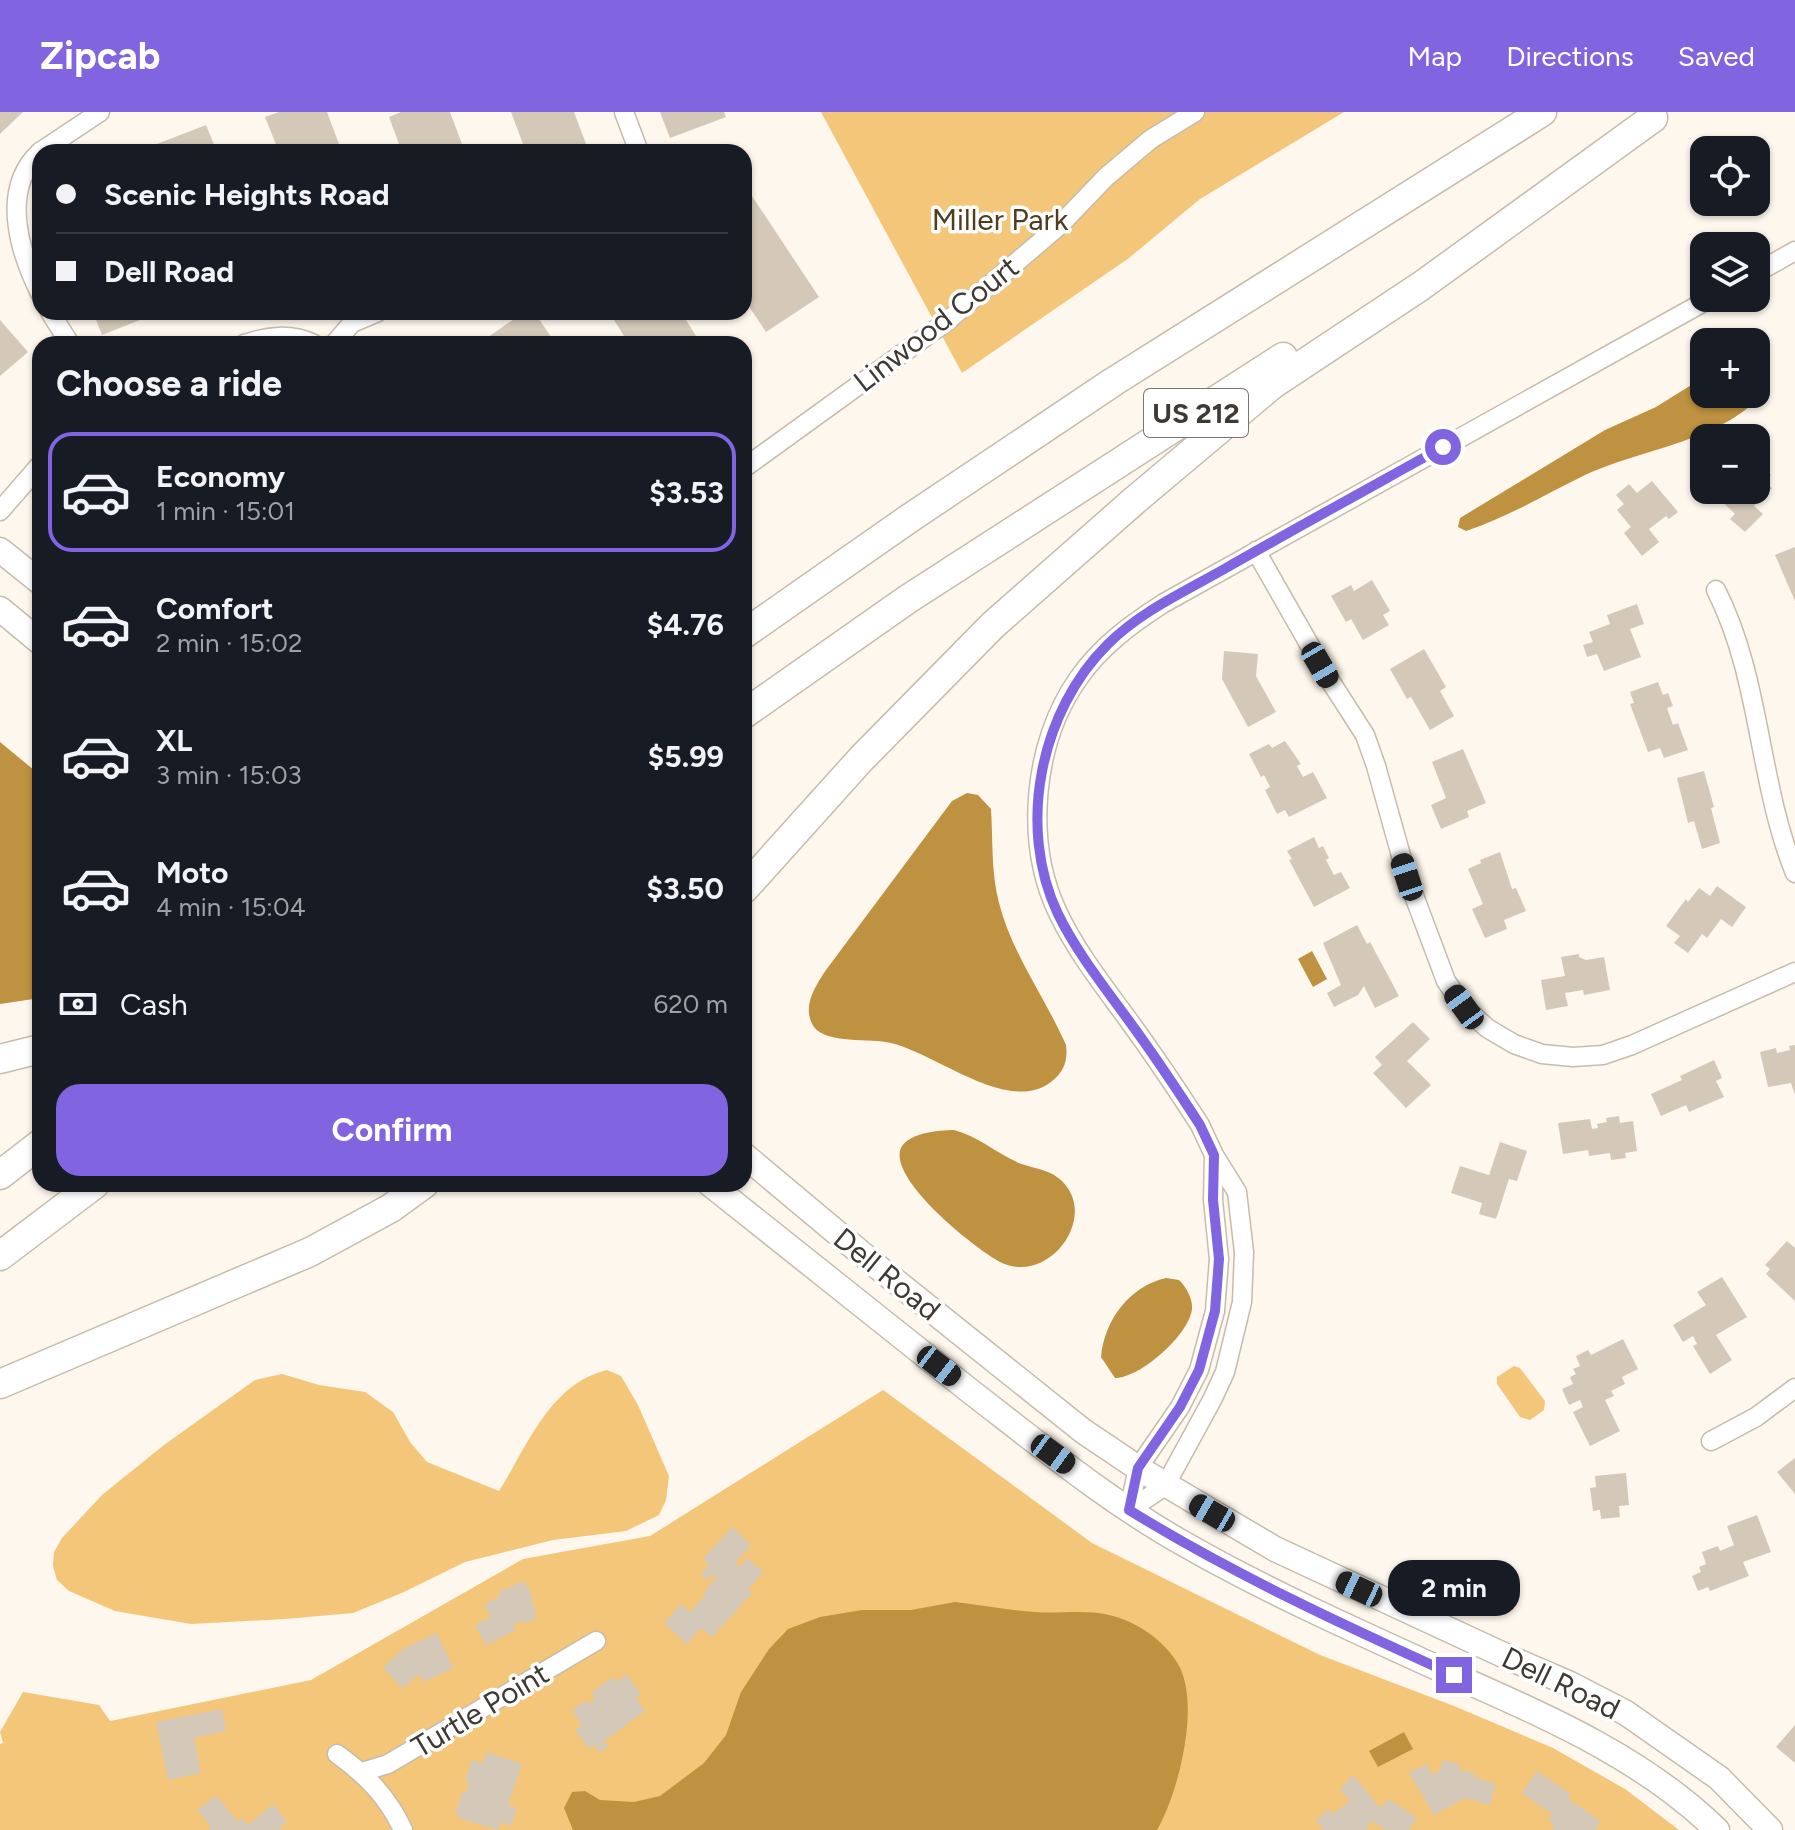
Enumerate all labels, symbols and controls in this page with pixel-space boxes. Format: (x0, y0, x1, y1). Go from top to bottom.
text: Zipcab (40, 33, 160, 79)
text: Map (1408, 39, 1462, 73)
text: Directions (1506, 39, 1634, 73)
text: Saved (1678, 39, 1755, 73)
map controls (1690, 136, 1770, 504)
button: locate (1690, 136, 1770, 216)
text: Scenic Heights Road (104, 176, 390, 213)
park label: Miller Park (932, 201, 1069, 238)
button: layers (1690, 232, 1770, 312)
street label: Linwood Court (846, 248, 1026, 400)
text: Dell Road (104, 253, 234, 290)
button: + (1690, 328, 1770, 408)
text: Choose a ride (56, 362, 282, 405)
road number: US 212 (1144, 389, 1248, 437)
button: − (1690, 424, 1770, 504)
route start (1425, 429, 1461, 465)
icon: car (60, 456, 132, 528)
text: Economy (156, 458, 285, 495)
text: $3.53 (649, 474, 724, 511)
text: 1 min · 15:01 (156, 495, 295, 527)
icon: car (60, 588, 132, 660)
text: Comfort (156, 590, 274, 627)
text: $4.76 (647, 606, 724, 643)
text: 2 min · 15:02 (156, 627, 303, 659)
car (1298, 638, 1342, 692)
icon: car (60, 720, 132, 792)
text: XL (156, 722, 192, 759)
text: $5.99 (648, 738, 724, 775)
text: 3 min · 15:03 (156, 759, 302, 791)
car (1388, 850, 1426, 904)
icon: car (60, 852, 132, 924)
text: Moto (156, 854, 228, 891)
text: $3.50 (646, 870, 724, 907)
text: 4 min · 15:04 (156, 891, 306, 923)
car (1440, 981, 1488, 1033)
icon: cash (56, 982, 100, 1026)
text: Cash (120, 986, 188, 1023)
text: 620 m (654, 988, 728, 1020)
button: Confirm (56, 1084, 728, 1176)
street label: Dell Road (826, 1220, 948, 1328)
car (913, 1342, 965, 1390)
car (1027, 1430, 1079, 1478)
car (1185, 1491, 1239, 1535)
callout: 2 min (1388, 1559, 1520, 1615)
car (1332, 1568, 1386, 1610)
text: 2 min (1421, 1572, 1487, 1604)
street label: Dell Road (1496, 1639, 1626, 1727)
street label: Turtle Point (405, 1655, 555, 1765)
route end (1436, 1657, 1472, 1693)

